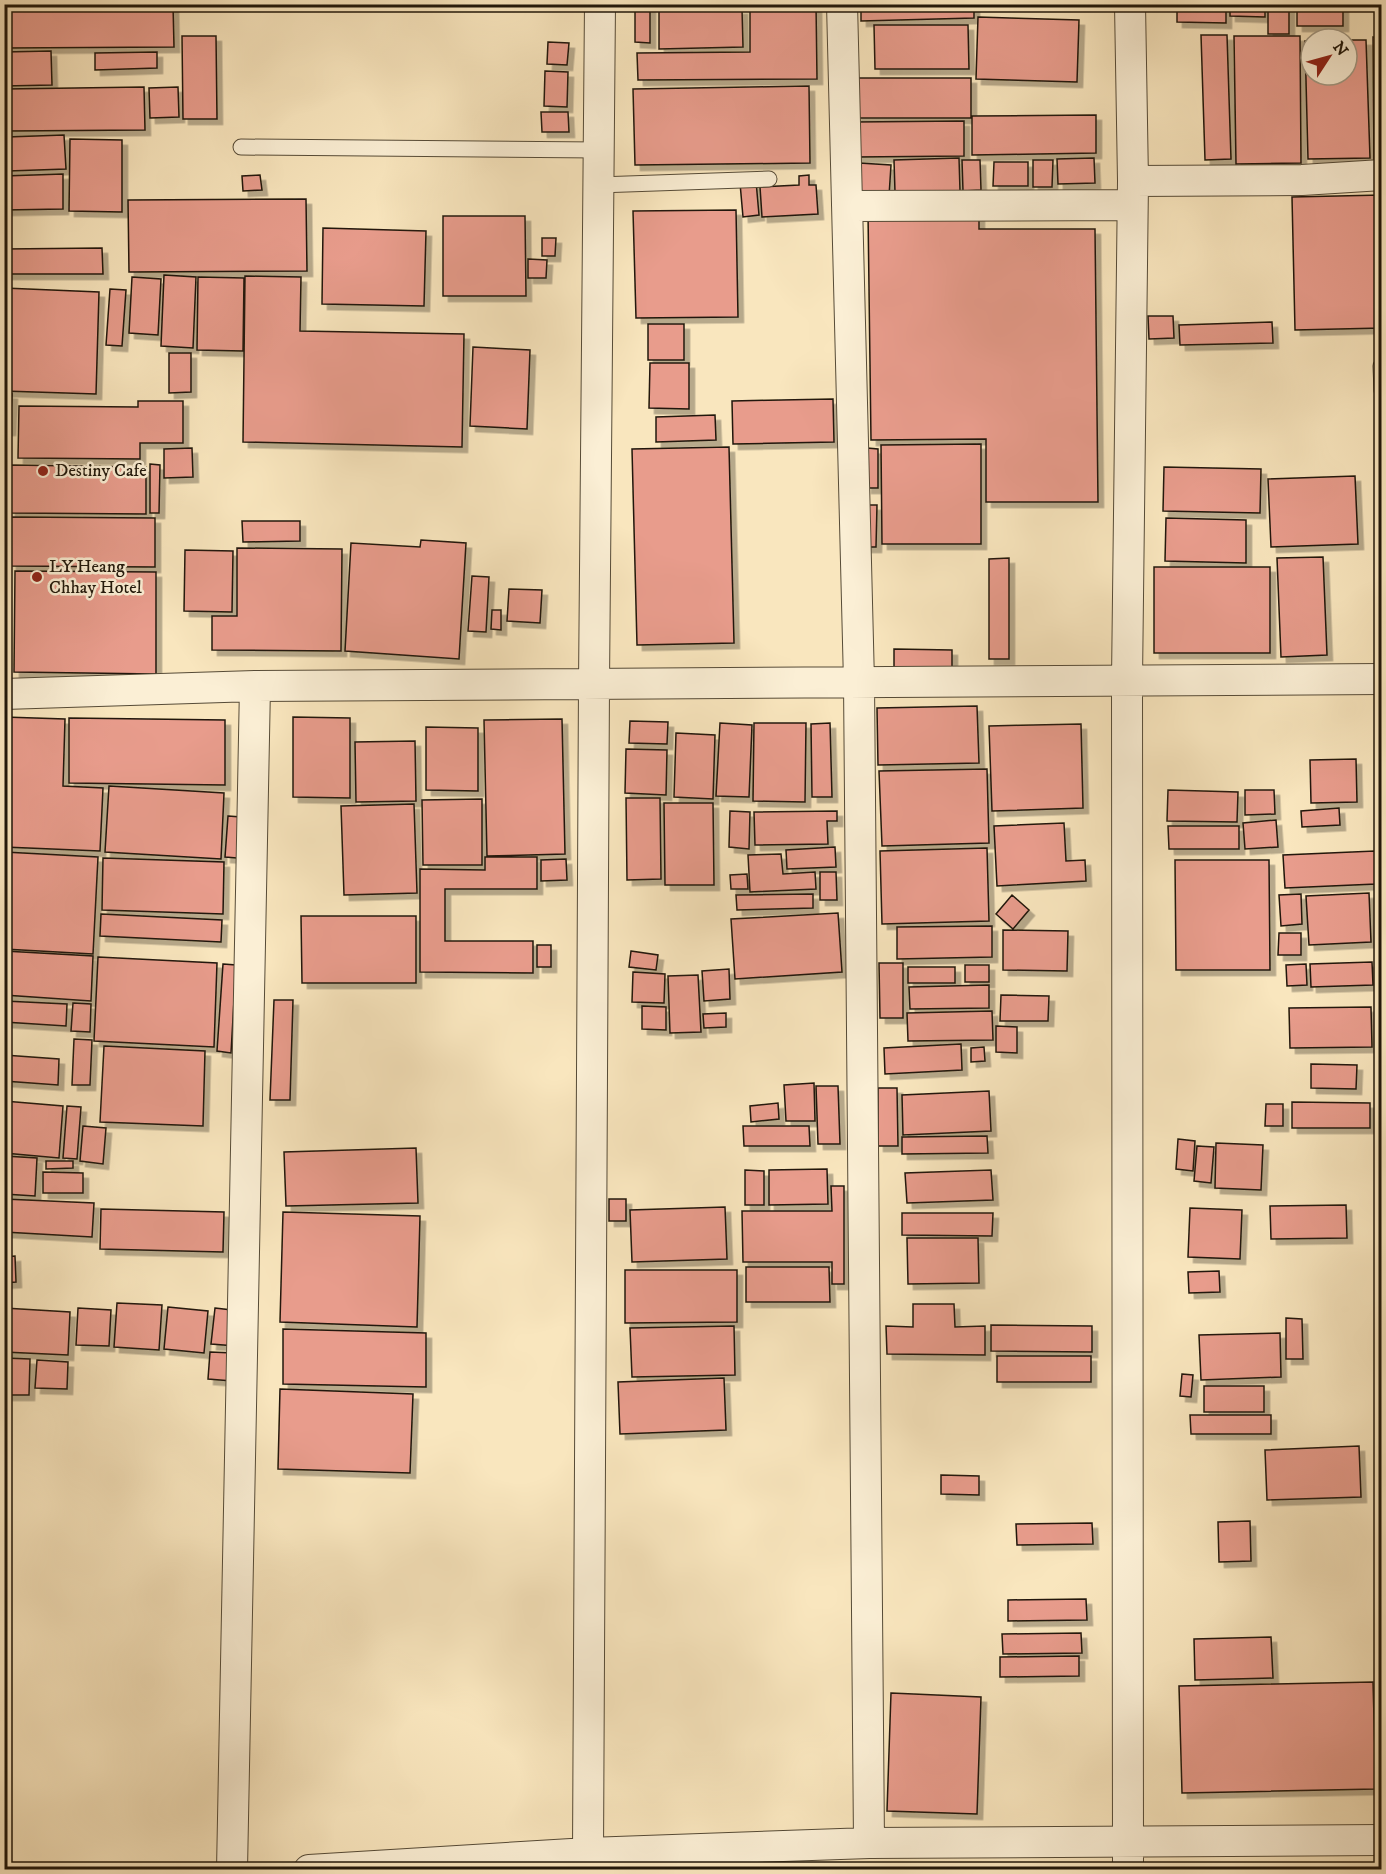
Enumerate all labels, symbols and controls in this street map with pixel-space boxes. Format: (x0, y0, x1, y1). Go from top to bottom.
north arrow (1299, 27, 1359, 87)
text: N (1328, 38, 1352, 60)
place label: Destiny Cafe (55, 460, 147, 482)
marker: Destiny Cafe (36, 464, 50, 478)
place label: LY Heang Chhay Hotel (49, 556, 143, 599)
marker: LY Heang Chhay Hotel (30, 570, 44, 584)

